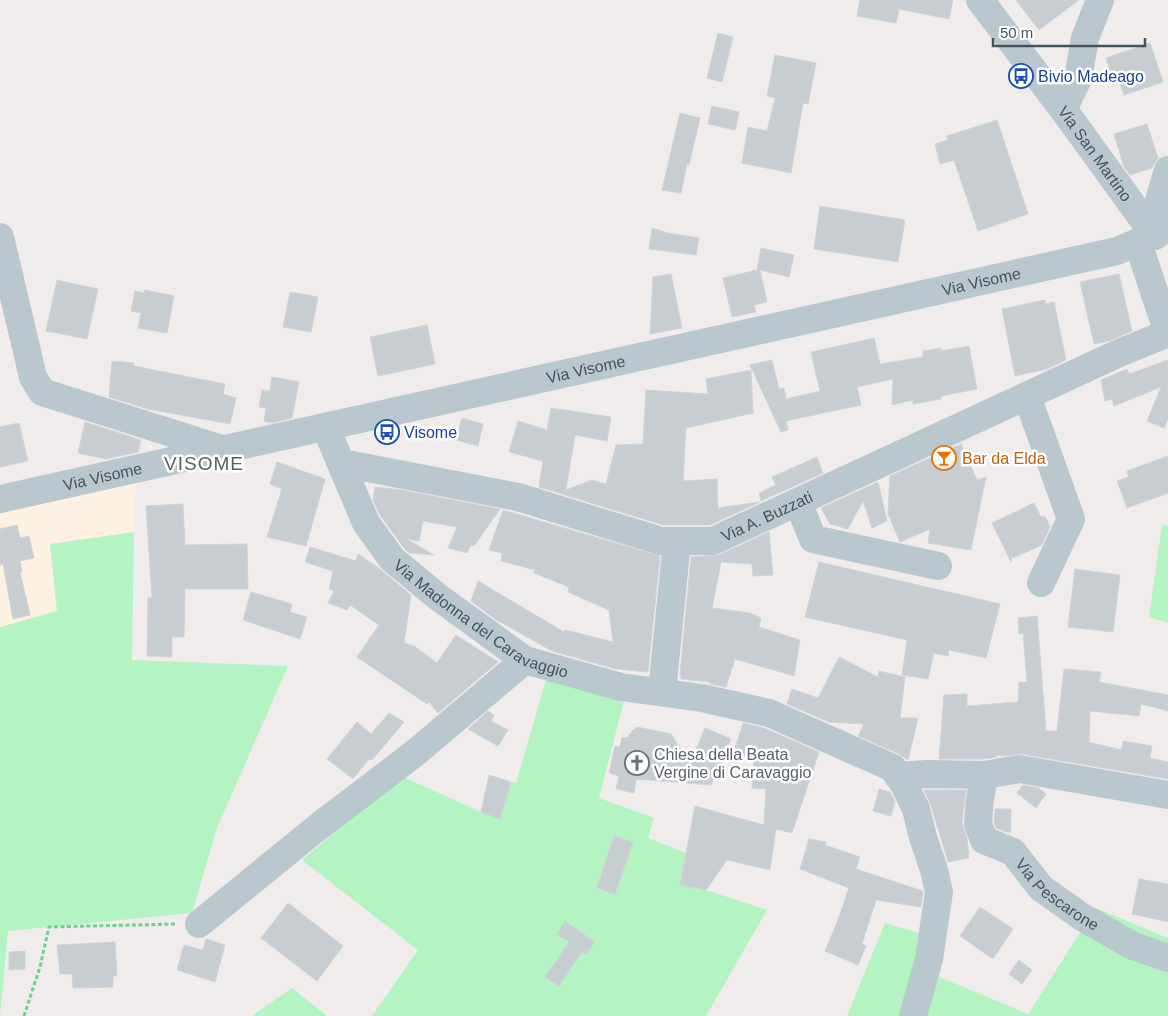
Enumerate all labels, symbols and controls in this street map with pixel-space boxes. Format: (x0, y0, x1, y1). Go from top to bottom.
scale bar (993, 15, 1146, 47)
text: 50 m (1000, 24, 1033, 41)
bus stop icon: Bivio Madeago (1008, 63, 1034, 89)
place label: Bivio Madeago (1038, 68, 1144, 85)
street label: Via San Martino (1055, 103, 1136, 205)
street label: Via Visome (940, 264, 1022, 298)
street label: Via Visome (545, 352, 627, 386)
bus stop icon: Visome (374, 419, 400, 445)
place label: Visome (404, 424, 457, 441)
bar icon: Bar da Elda (931, 445, 957, 471)
place label: Bar da Elda (962, 450, 1046, 467)
district label: VISOME (164, 453, 244, 474)
street label: Via Visome (61, 459, 144, 493)
street label: Via A. Buzzati (718, 488, 815, 545)
street label: Via Madonna del Caravaggio (391, 556, 570, 680)
place label: Chiesa della Beata Vergine di Caravaggio (654, 746, 812, 781)
church icon: Chiesa della Beata Vergine di Caravaggio (624, 750, 650, 776)
street label: Via Pescarone (1013, 855, 1102, 933)

